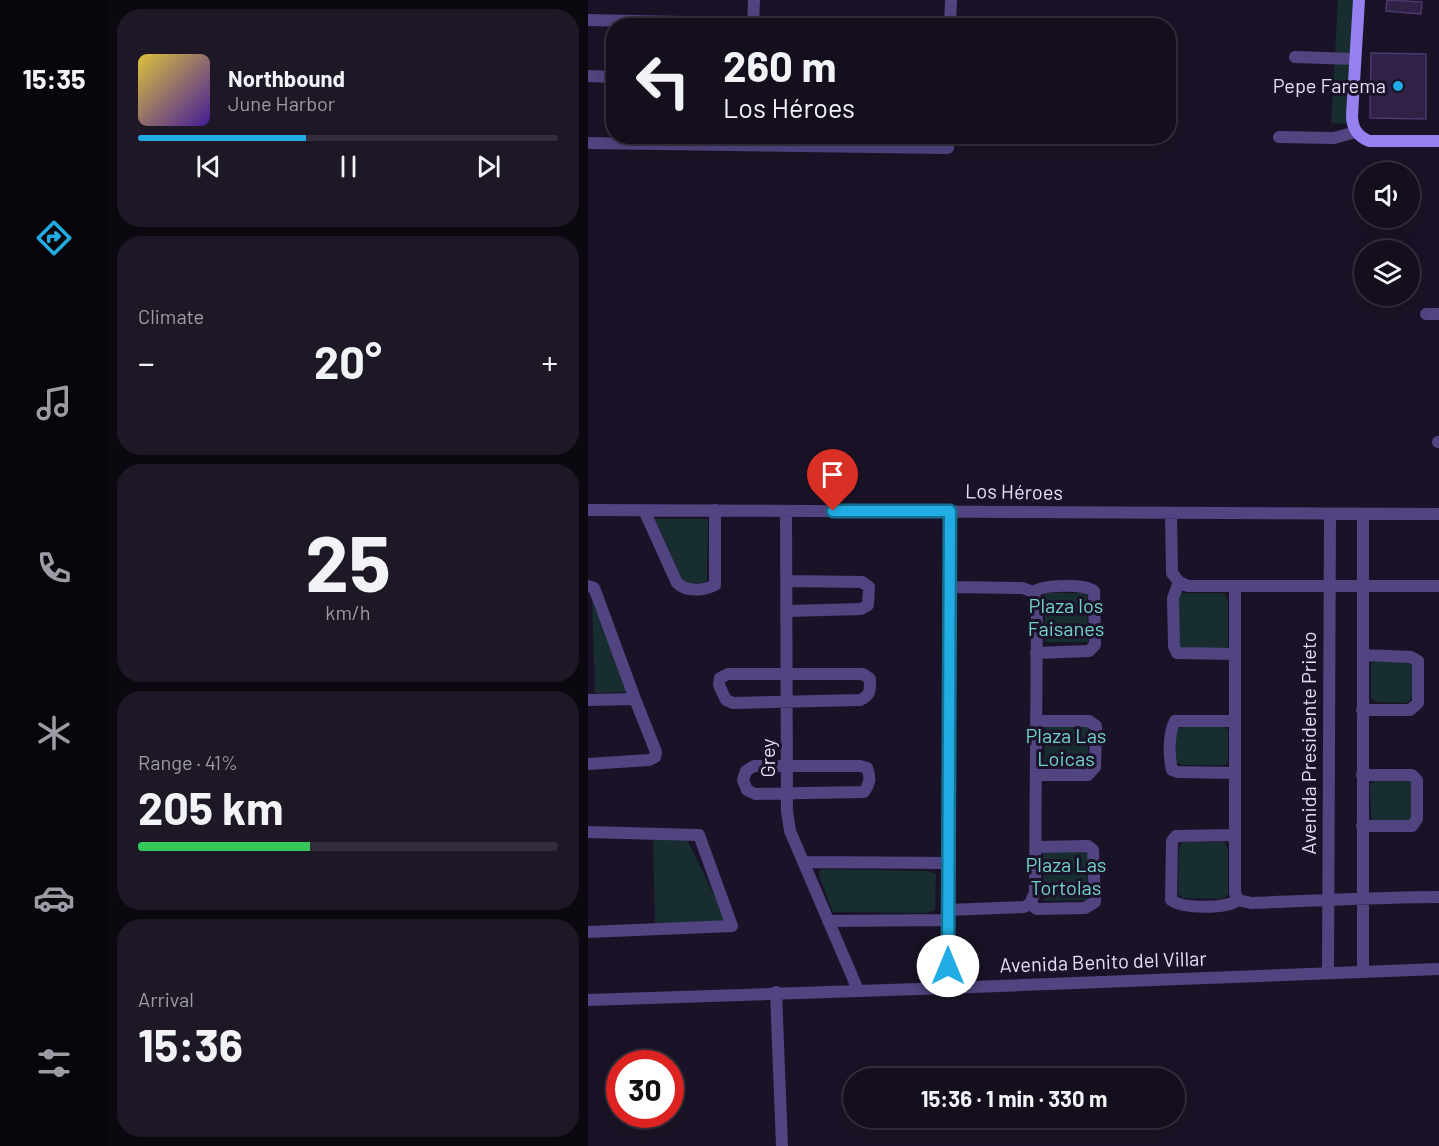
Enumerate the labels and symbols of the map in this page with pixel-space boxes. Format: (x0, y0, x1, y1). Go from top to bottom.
place label: Pepe Farema (1273, 73, 1386, 97)
marker: Pepe Farema (1391, 79, 1405, 93)
pin (807, 449, 858, 511)
street label: Los Héroes (965, 478, 1063, 504)
park label: Plaza los Faisanes (1028, 593, 1104, 640)
street label: Avenida Presidente Prieto (1296, 631, 1320, 855)
park label: Plaza Las Loicas (1026, 723, 1106, 770)
street label: Grey (755, 738, 779, 778)
park label: Plaza Las Tortolas (1026, 852, 1106, 899)
position arrow (916, 934, 980, 998)
street label: Avenida Benito del Villar (999, 945, 1207, 977)
speed limit sign: 30 (606, 1050, 684, 1128)

